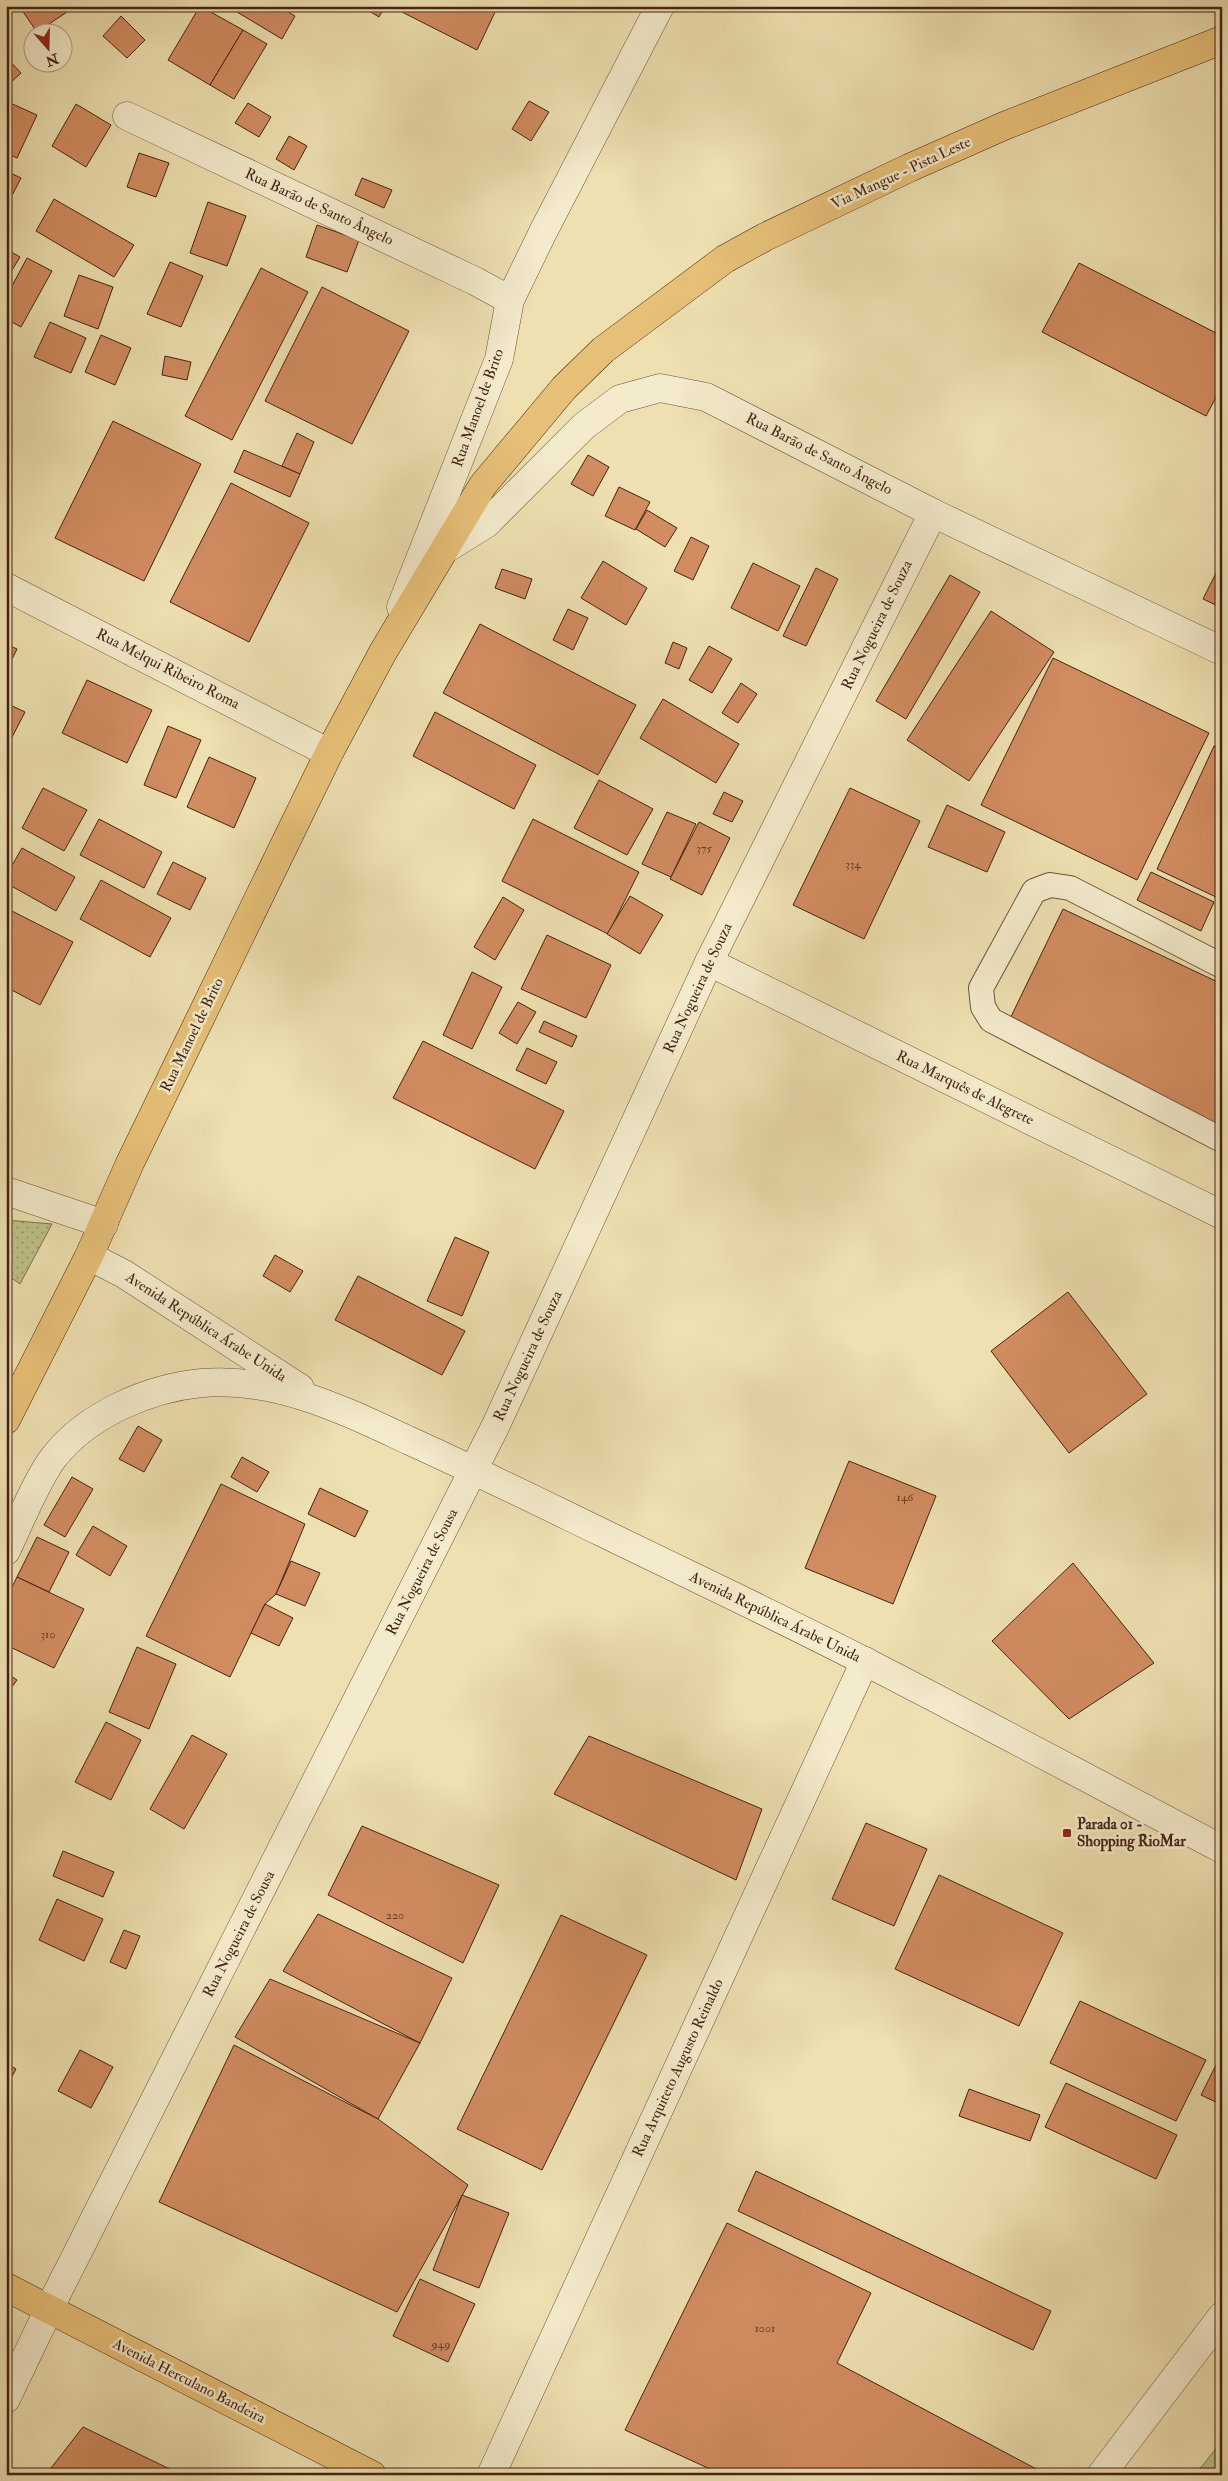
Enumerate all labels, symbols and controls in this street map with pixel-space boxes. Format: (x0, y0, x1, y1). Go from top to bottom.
north arrow (22, 22, 72, 72)
text: N (43, 49, 62, 70)
street label: Via Mangue - Pista Leste (828, 132, 974, 214)
street label: Rua Barão de Santo Ângelo (242, 163, 397, 250)
street label: Rua Manoel de Brito (448, 346, 508, 470)
street label: Rua Barão de Santo Ângelo (743, 408, 896, 499)
street label: Rua Nogueira de Souza (837, 556, 917, 693)
street label: Rua Melqui Ribeiro Roma (93, 625, 244, 714)
house number: 375 (696, 841, 712, 856)
house number: 334 (845, 857, 861, 872)
street label: Rua Nogueira de Souza (659, 919, 737, 1056)
street label: Rua Manoel de Brito (156, 975, 228, 1095)
street label: Rua Marquês de Alegrete (893, 1046, 1037, 1130)
street label: Avenida República Árabe Unida (121, 1266, 292, 1387)
street label: Rua Nogueira de Souza (489, 1287, 567, 1424)
house number: 146 (897, 1490, 914, 1505)
street label: Rua Nogueira de Sousa (382, 1505, 463, 1639)
street label: Avenida República Árabe Unida (685, 1565, 865, 1668)
house number: 310 (41, 1627, 55, 1642)
place label: Parada 01 - Shopping RioMar (1077, 1815, 1186, 1852)
marker: Parada 01 - Shopping RioMar (1061, 1827, 1073, 1839)
street label: Rua Nogueira de Sousa (199, 1867, 280, 2001)
house number: 220 (386, 1908, 404, 1923)
street label: Rua Arquiteto Augusto Reinaldo (628, 1976, 728, 2160)
house number: 1001 (755, 2321, 775, 2336)
street label: Avenida Herculano Bandeira (108, 2334, 269, 2428)
house number: 949 (431, 2337, 450, 2352)

